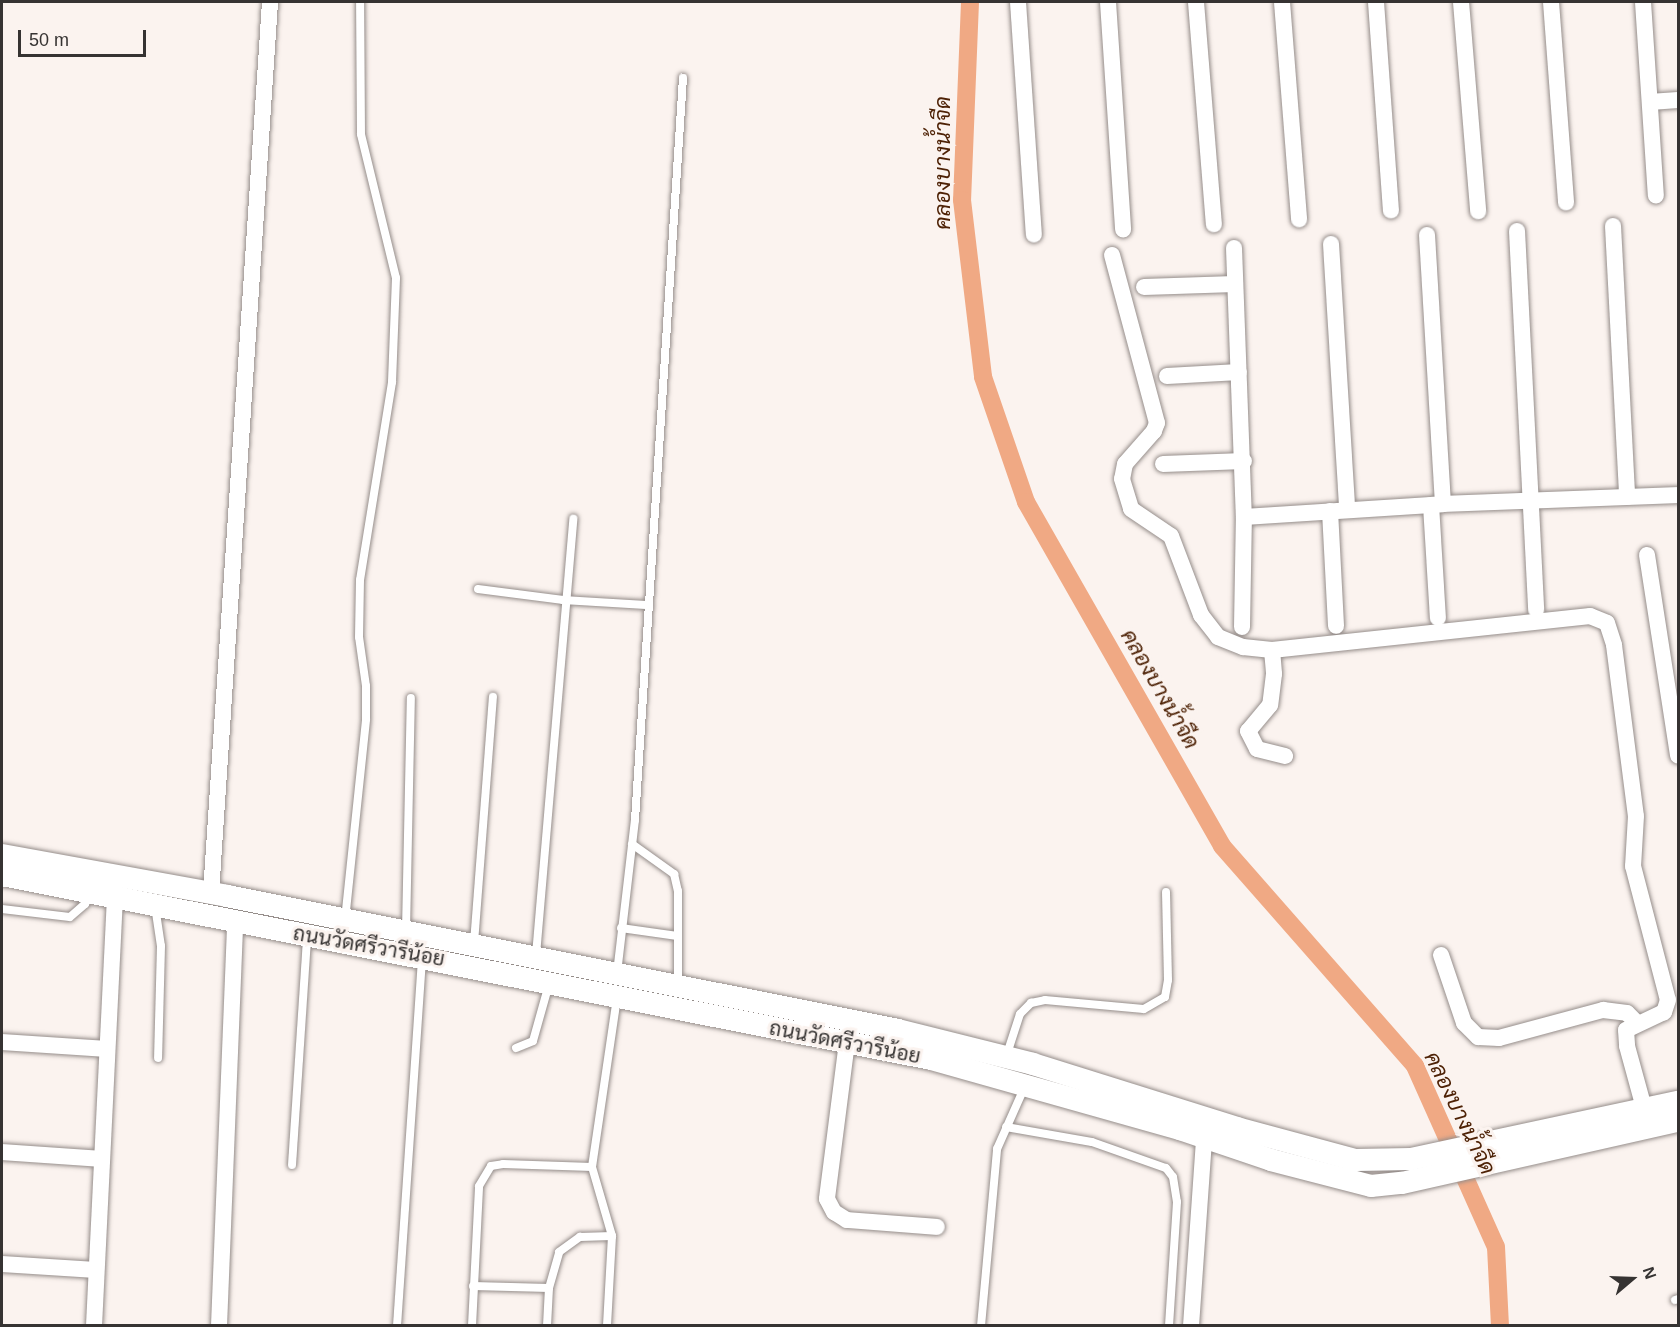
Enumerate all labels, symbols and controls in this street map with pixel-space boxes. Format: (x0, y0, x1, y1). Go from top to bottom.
scale bar (21, 18, 148, 56)
text: 50 m (29, 30, 69, 50)
water label: คลองบางน้ำจืด (930, 96, 956, 230)
water label: คลองบางน้ำจืด (1115, 624, 1205, 754)
street label: ถนนวัดศรีวารีน้อย (291, 920, 447, 972)
street label: ถนนวัดศรีวารีน้อย (767, 1015, 923, 1069)
water label: คลองบางน้ำจืด (1419, 1047, 1501, 1179)
north arrow (1602, 1249, 1662, 1309)
text: N (1640, 1265, 1659, 1281)

